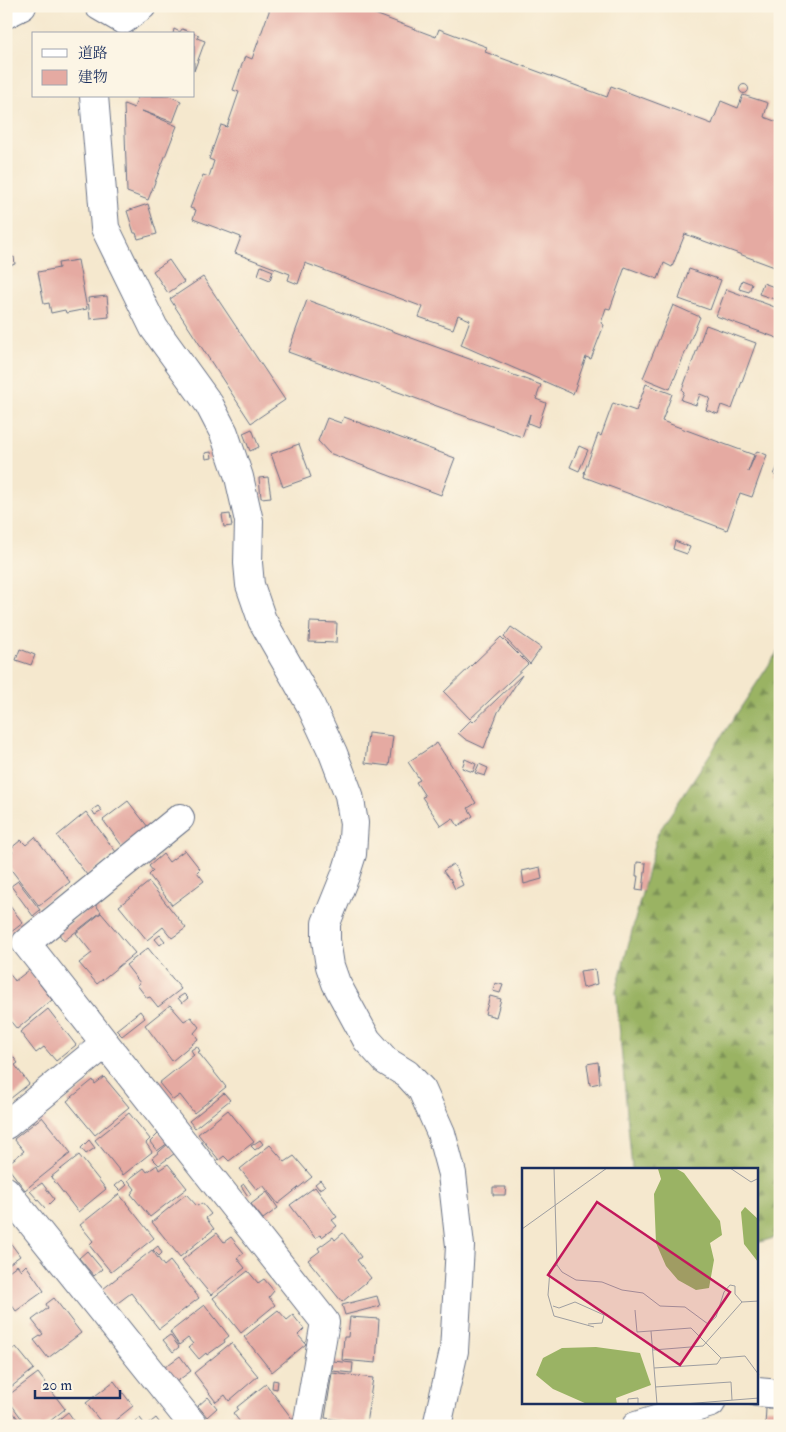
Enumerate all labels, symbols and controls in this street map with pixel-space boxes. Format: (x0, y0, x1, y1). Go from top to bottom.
legend (32, 32, 195, 98)
text: 道路 (78, 44, 108, 63)
text: 建物 (78, 68, 108, 87)
inset map (522, 1168, 758, 1404)
scale bar (35, 1367, 120, 1399)
text: 20 m (42, 1376, 72, 1395)

